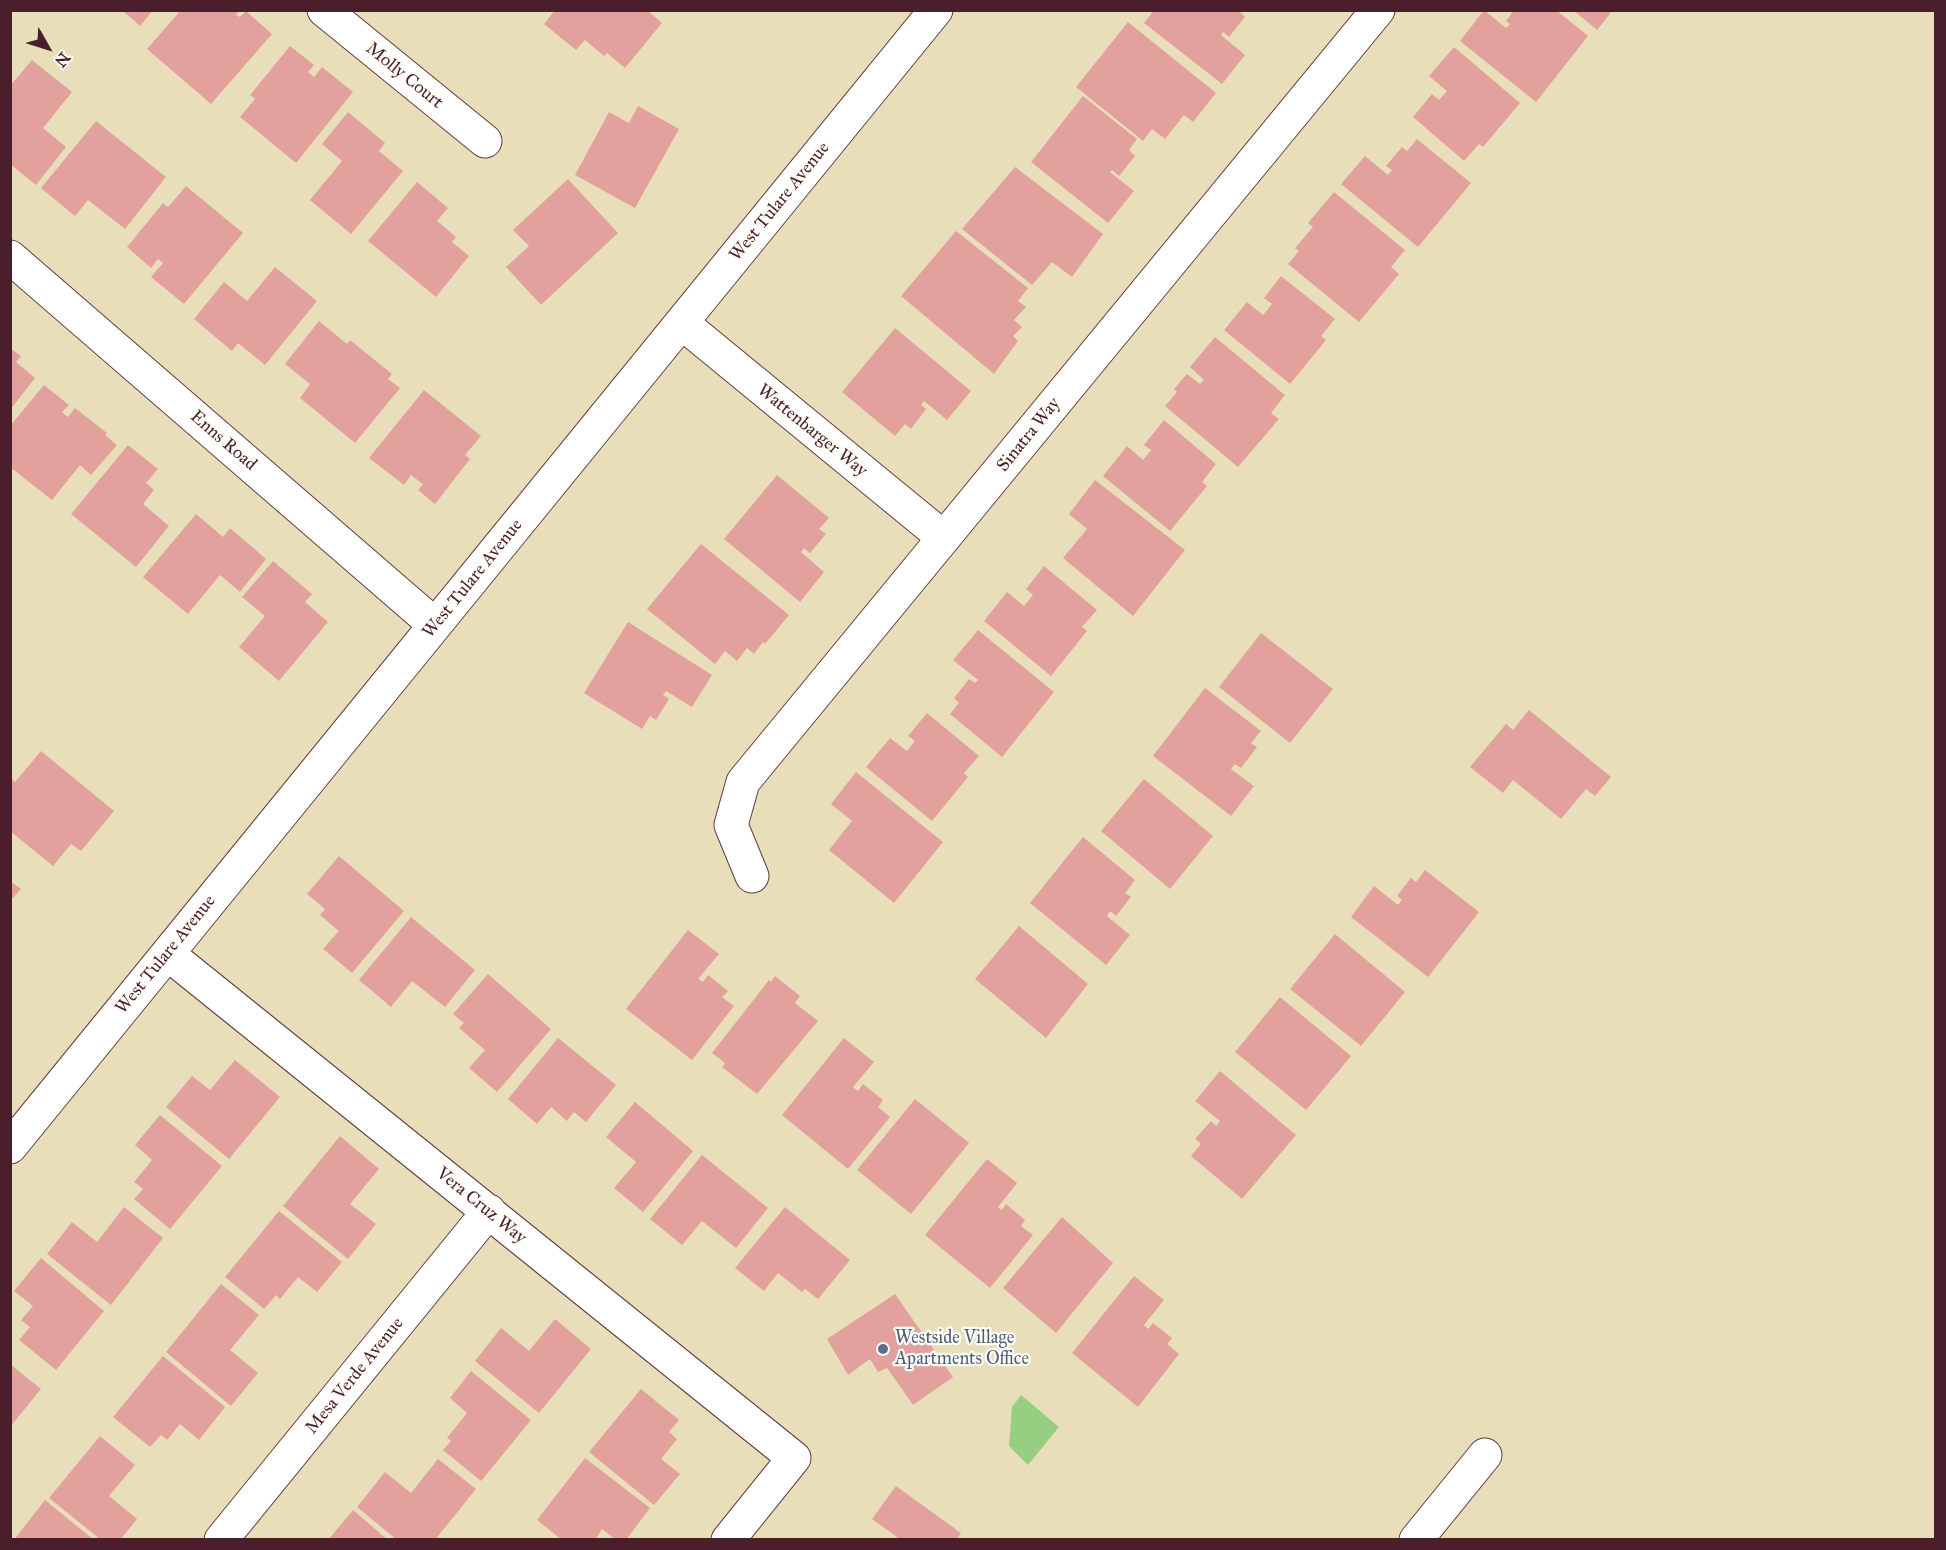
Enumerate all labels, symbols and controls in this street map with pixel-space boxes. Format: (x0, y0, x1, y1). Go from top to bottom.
north arrow (18, 18, 78, 78)
street label: Molly Court (361, 38, 447, 114)
text: N (51, 48, 74, 71)
street label: West Tulare Avenue (725, 138, 835, 266)
street label: Wattenbarger Way (753, 380, 871, 482)
street label: Sinatra Way (993, 394, 1065, 476)
street label: Enns Road (185, 406, 261, 476)
street label: West Tulare Avenue (418, 515, 528, 643)
street label: West Tulare Avenue (111, 891, 221, 1019)
street label: Vera Cruz Way (431, 1163, 531, 1249)
street label: Mesa Verde Avenue (301, 1313, 409, 1439)
place label: Westside Village Apartments Office (895, 1328, 1029, 1370)
marker: Westside Village Apartments Office (876, 1342, 890, 1356)

